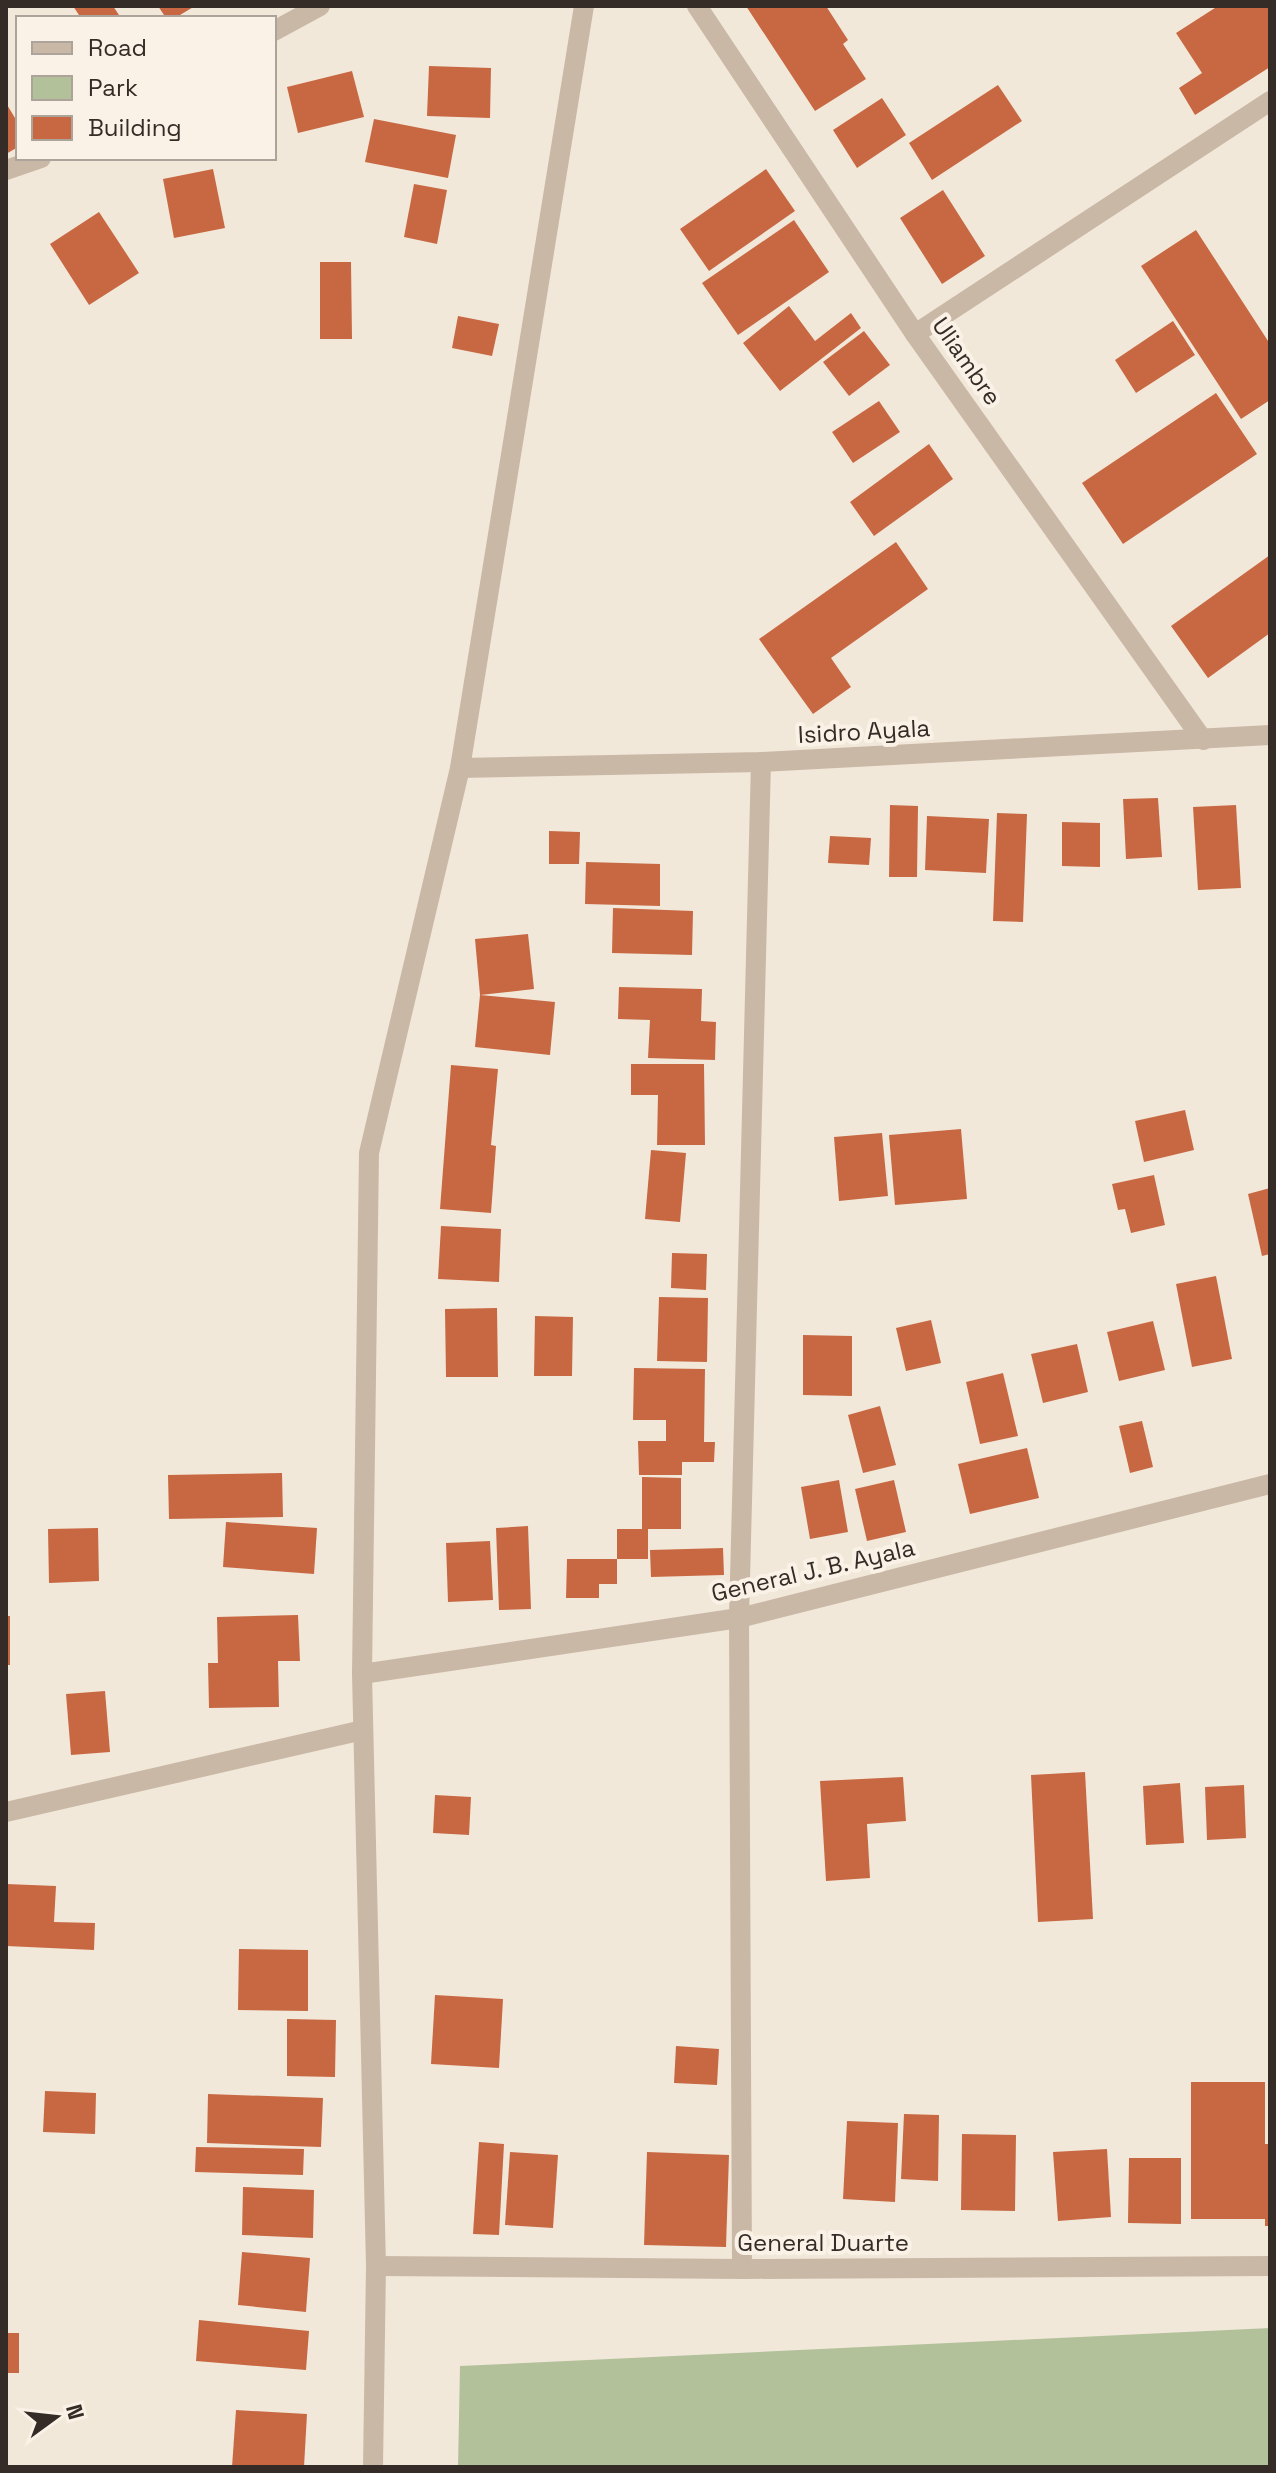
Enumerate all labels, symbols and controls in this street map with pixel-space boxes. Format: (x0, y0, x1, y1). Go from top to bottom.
legend (16, 16, 276, 160)
text: Road (88, 32, 147, 63)
text: Park (88, 72, 138, 103)
text: Building (88, 112, 182, 143)
street label: Uliambre (925, 311, 1009, 411)
street label: Isidro Ayala (797, 712, 931, 750)
street label: General J. B. Ayala (708, 1531, 918, 1609)
street label: General Duarte (737, 2227, 909, 2258)
north arrow (16, 2377, 96, 2457)
text: N (60, 2401, 91, 2423)

